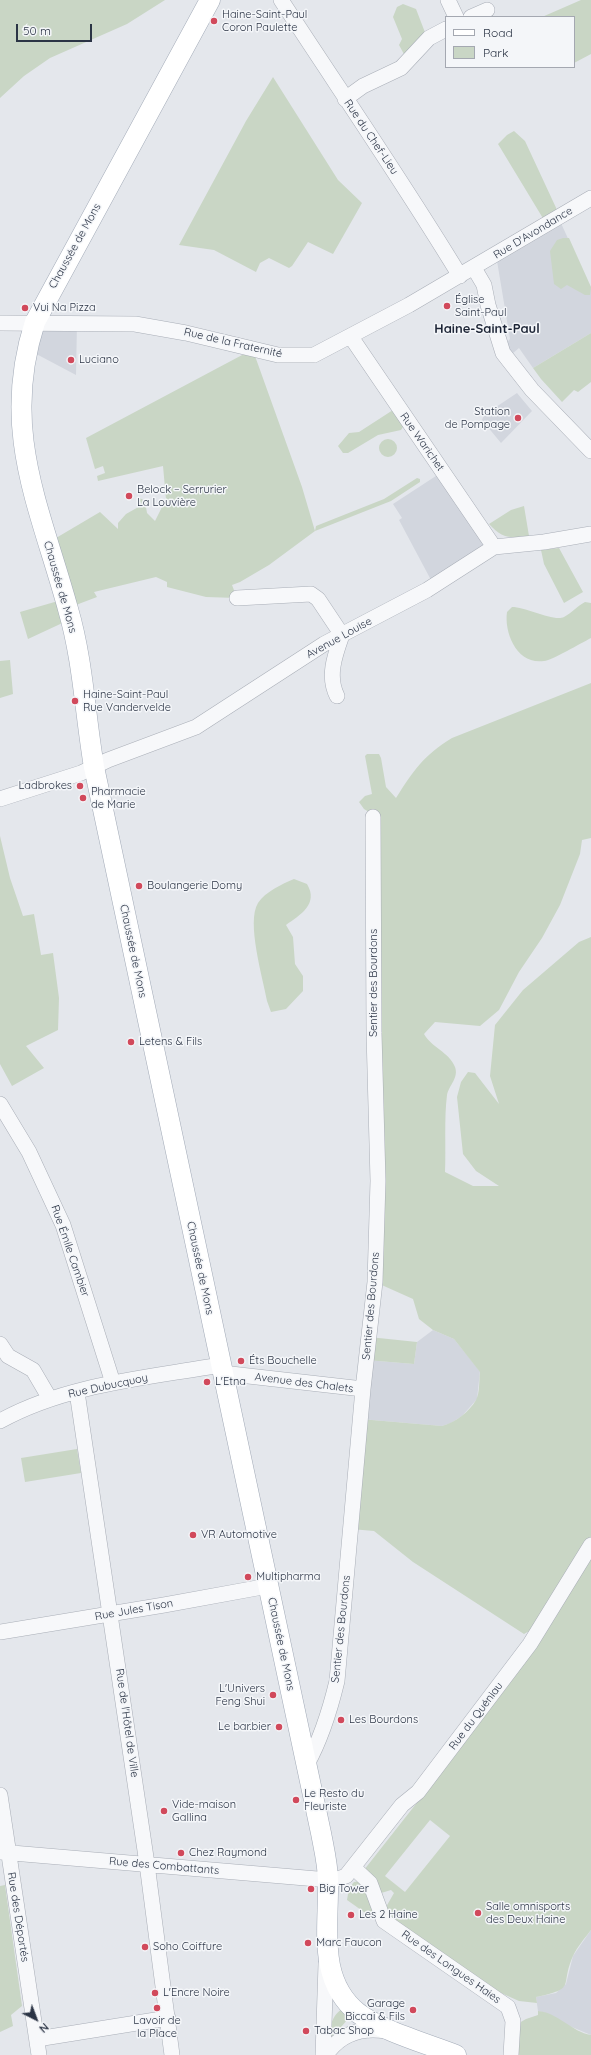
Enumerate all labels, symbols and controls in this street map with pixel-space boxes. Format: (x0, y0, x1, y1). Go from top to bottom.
place label: Haine-Saint-Paul Coron Paulette (222, 8, 307, 34)
scale bar (18, 16, 94, 42)
marker: Haine-Saint-Paul Coron Paulette (209, 16, 219, 26)
legend (445, 16, 575, 68)
text: 50 m (23, 23, 51, 38)
text: Road (483, 25, 513, 40)
text: Park (483, 45, 508, 60)
street label: Rue du Chef-Lieu (341, 97, 401, 177)
street label: Chaussée de Mons (46, 201, 104, 291)
street label: Rue D'Avondance (491, 204, 575, 262)
place label: Église Saint-Paul (455, 293, 506, 319)
place label: Vui Na Pizza (33, 301, 96, 315)
marker: Église Saint-Paul (442, 301, 452, 311)
marker: Vui Na Pizza (20, 303, 30, 313)
district label: Haine-Saint-Paul (434, 321, 540, 337)
street label: Rue de la Fraternité (183, 325, 283, 361)
place label: Luciano (79, 353, 119, 367)
marker: Luciano (66, 355, 76, 365)
place label: Station de Pompage (445, 405, 510, 431)
street label: Rue Warichet (397, 410, 447, 474)
marker: Station de Pompage (513, 413, 523, 423)
place label: Belock – Serrurier La Louvière (137, 483, 227, 509)
marker: Belock – Serrurier La Louvière (124, 491, 134, 501)
street label: Chaussée de Mons (41, 539, 79, 635)
street label: Avenue Louise (304, 615, 374, 661)
place label: Haine-Saint-Paul Rue Vandervelde (83, 688, 171, 714)
marker: Haine-Saint-Paul Rue Vandervelde (70, 696, 80, 706)
place label: Ladbrokes (18, 779, 72, 793)
marker: Ladbrokes (75, 781, 85, 791)
place label: Pharmacie de Marie (91, 785, 146, 811)
marker: Pharmacie de Marie (78, 793, 88, 803)
place label: Boulangerie Domy (147, 879, 242, 893)
marker: Boulangerie Domy (134, 881, 144, 891)
street label: Chaussée de Mons (117, 903, 149, 999)
street label: Sentier des Bourdons (367, 929, 381, 1037)
place label: Letens & Fils (139, 1035, 202, 1049)
marker: Letens & Fils (126, 1037, 136, 1047)
street label: Rue Émile Cambier (48, 1203, 92, 1299)
street label: Chaussée de Mons (184, 1220, 216, 1316)
street label: Sentier des Bourdons (360, 1252, 382, 1360)
place label: Éts Bouchelle (249, 1354, 317, 1368)
marker: Éts Bouchelle (236, 1356, 246, 1366)
street label: Avenue des Chalets (254, 1370, 354, 1396)
street label: Rue Dubucquoy (67, 1371, 149, 1401)
place label: L'Etna (215, 1375, 246, 1389)
marker: L'Etna (202, 1377, 212, 1387)
place label: VR Automotive (201, 1528, 277, 1542)
marker: VR Automotive (188, 1530, 198, 1540)
place label: Multipharma (256, 1570, 320, 1584)
marker: Multipharma (243, 1572, 253, 1582)
street label: Sentier des Bourdons (329, 1575, 353, 1683)
street label: Chaussée de Mons (265, 1596, 297, 1692)
street label: Rue Jules Tison (94, 1597, 174, 1623)
street label: Rue de l'Hôtel de Ville (113, 1668, 141, 1778)
street label: Rue du Quéniau (446, 1680, 506, 1752)
place label: L'Univers Feng Shui (215, 1682, 265, 1708)
marker: L'Univers Feng Shui (268, 1690, 278, 1700)
place label: Les Bourdons (349, 1713, 418, 1727)
marker: Les Bourdons (336, 1715, 346, 1725)
place label: Le bar.bier (218, 1720, 271, 1734)
marker: Le bar.bier (274, 1722, 284, 1732)
place label: Le Resto du Fleuriste (304, 1787, 364, 1813)
marker: Le Resto du Fleuriste (291, 1795, 301, 1805)
place label: Vide-maison Gallina (172, 1798, 236, 1824)
marker: Vide-maison Gallina (159, 1806, 169, 1816)
place label: Chez Raymond (189, 1846, 267, 1860)
marker: Chez Raymond (176, 1848, 186, 1858)
street label: Rue des Combattants (108, 1855, 220, 1877)
street label: Rue des Déportés (4, 1871, 32, 1963)
place label: Big Tower (319, 1882, 369, 1896)
marker: Big Tower (306, 1884, 316, 1894)
place label: Salle omnisports des Deux Haine (486, 1900, 570, 1926)
place label: Les 2 Haine (359, 1908, 418, 1922)
marker: Salle omnisports des Deux Haine (473, 1908, 483, 1918)
marker: Les 2 Haine (346, 1910, 356, 1920)
street label: Rue des Longues Haies (399, 1928, 503, 2006)
place label: Marc Faucon (316, 1936, 382, 1950)
marker: Marc Faucon (303, 1938, 313, 1948)
place label: Soho Coiffure (153, 1940, 222, 1954)
marker: Soho Coiffure (140, 1942, 150, 1952)
place label: L'Encre Noire (163, 1986, 230, 2000)
marker: L'Encre Noire (150, 1988, 160, 1998)
place label: Garage Biccai & Fils (345, 1997, 405, 2023)
north arrow (16, 1999, 56, 2039)
marker: Lavoir de la Place (152, 2003, 162, 2013)
marker: Garage Biccai & Fils (408, 2005, 418, 2015)
place label: Lavoir de la Place (133, 2014, 181, 2040)
text: N (36, 2020, 52, 2036)
place label: Tabac Shop (314, 2024, 374, 2038)
marker: Tabac Shop (301, 2026, 311, 2036)

